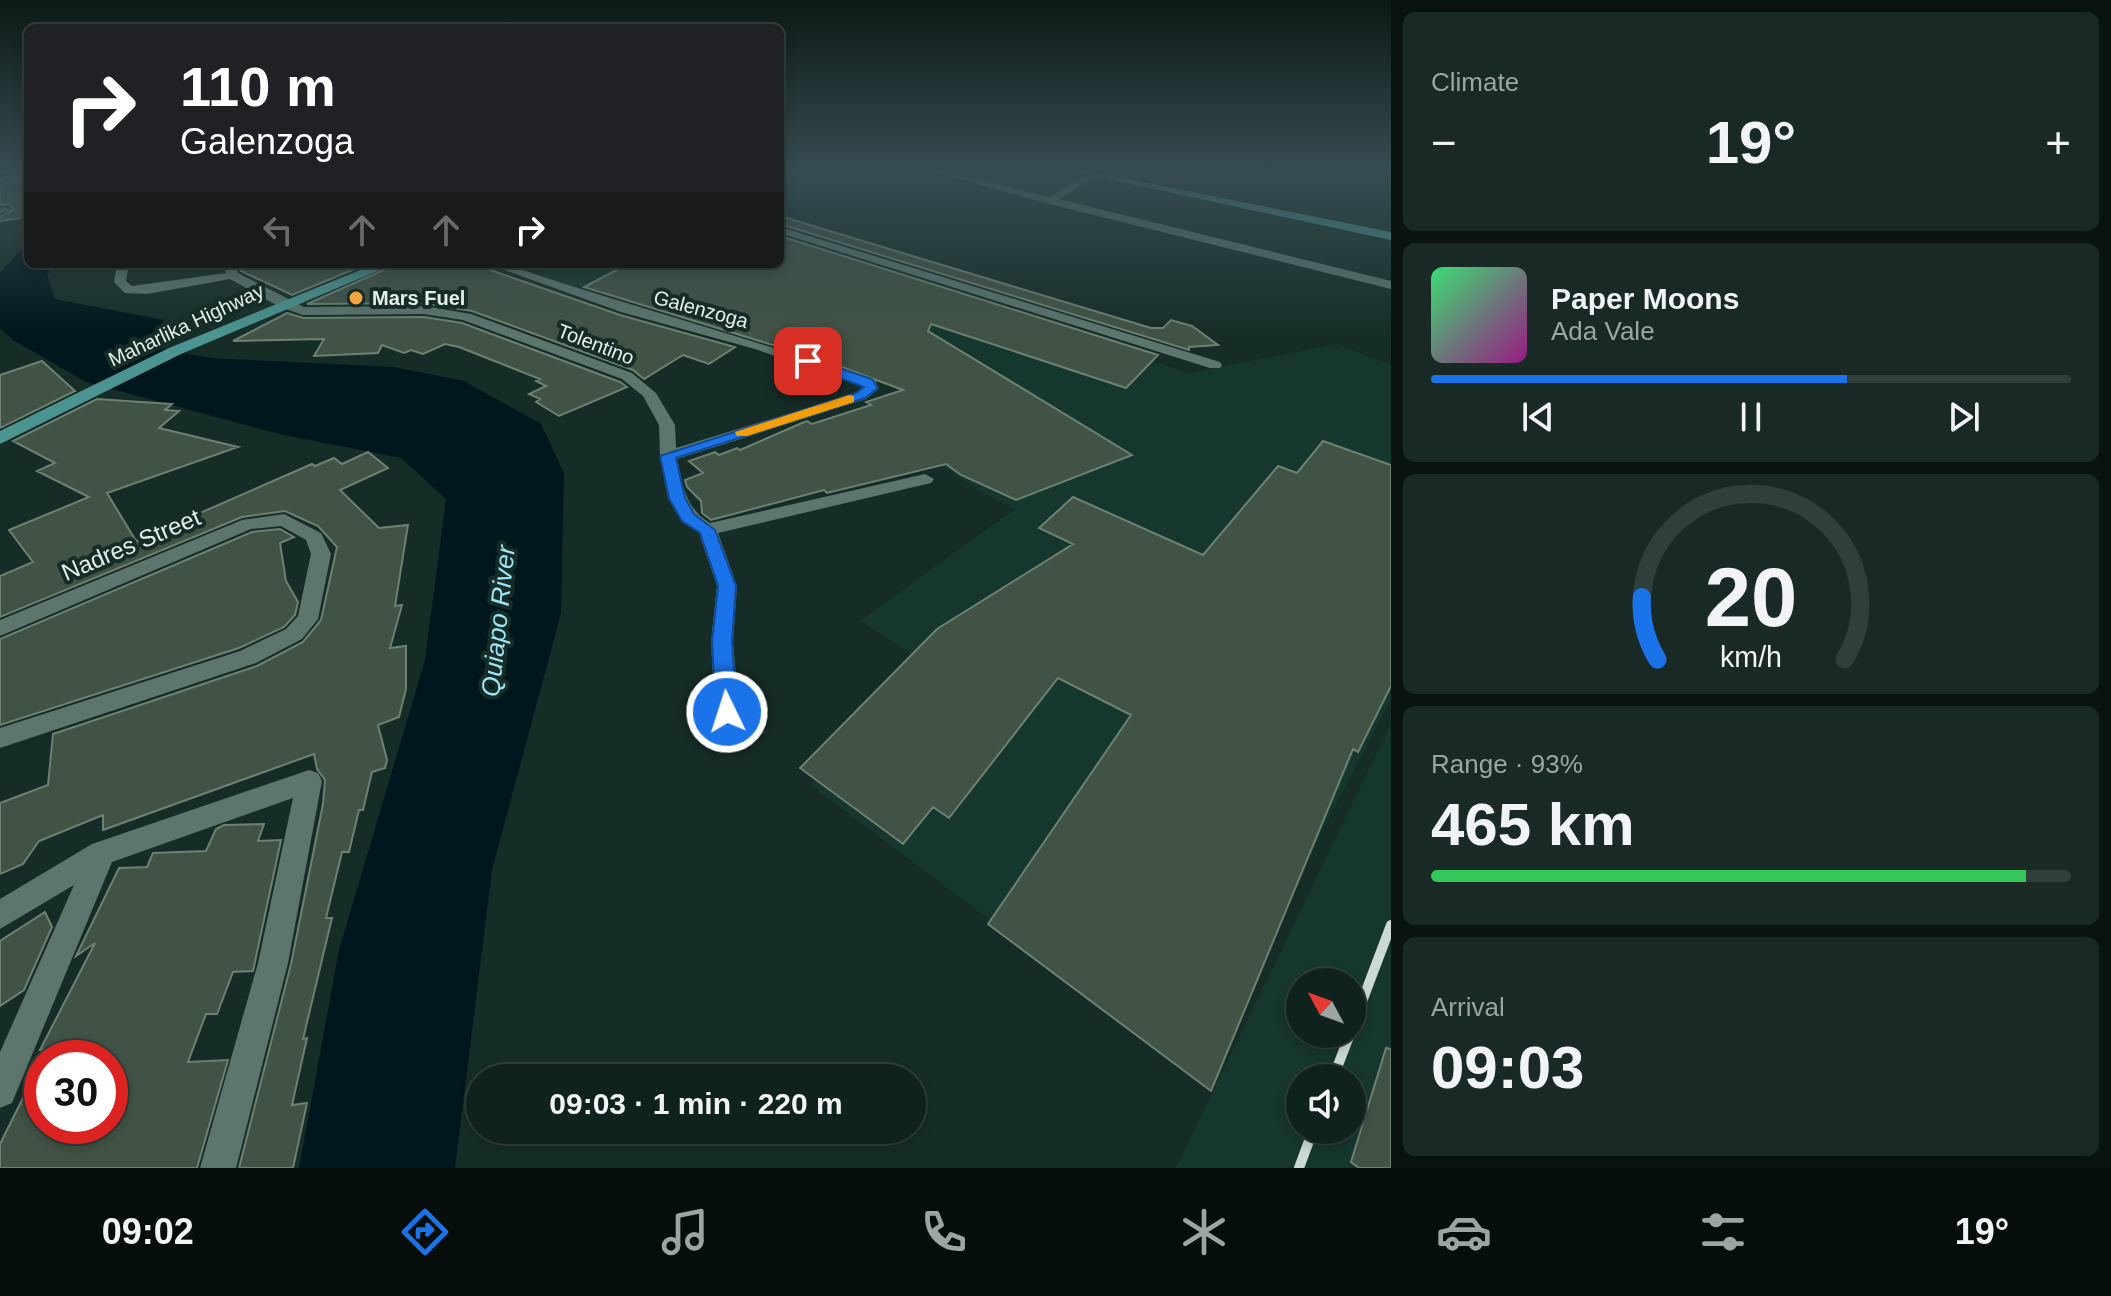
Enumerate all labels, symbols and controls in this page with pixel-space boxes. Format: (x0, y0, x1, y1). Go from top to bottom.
text: 110 m (180, 55, 336, 118)
icon: right (48, 56, 152, 160)
text: Climate (1431, 67, 1519, 97)
text: 19° (1706, 109, 1796, 176)
text: − (1431, 118, 1457, 167)
text: + (2045, 118, 2071, 167)
text: Galenzoga (180, 121, 354, 162)
icon: left (256, 208, 300, 252)
icon: ahead (340, 208, 384, 252)
icon: ahead (424, 208, 468, 252)
icon: right (508, 208, 552, 252)
street label: Maharlika Highway (105, 279, 267, 371)
text: Paper Moons (1551, 282, 1739, 315)
street label: Galenzoga (651, 286, 751, 332)
place label: Mars Fuel (372, 287, 465, 309)
marker: Mars Fuel (347, 289, 365, 307)
text: Ada Vale (1551, 316, 1655, 346)
street label: Tolentino (555, 319, 637, 369)
pin (774, 327, 842, 395)
icon: arrive (786, 339, 830, 383)
icon: previous (1516, 395, 1560, 439)
icon: pause (1729, 395, 1773, 439)
icon: next (1942, 395, 1986, 439)
street label: Nadres Street (57, 503, 205, 586)
water label: Quiapo River (475, 543, 521, 698)
text: 20 (1705, 551, 1797, 644)
text: km/h (1720, 641, 1782, 673)
position arrow (685, 670, 769, 754)
text: Range · 93% (1431, 749, 1583, 779)
text: 465 km (1431, 791, 1635, 858)
north arrow (1286, 968, 1366, 1048)
map controls (1286, 968, 1366, 1144)
text: Arrival (1431, 992, 1505, 1022)
text: 09:03 (1431, 1034, 1584, 1101)
speed limit sign: 30 (24, 1040, 128, 1144)
button: sound (1286, 1064, 1366, 1144)
text: 09:03 · 1 min · 220 m (549, 1087, 843, 1120)
icon: directions (397, 1204, 453, 1260)
icon: music (657, 1204, 713, 1260)
icon: phone (916, 1204, 972, 1260)
icon: climate (1176, 1204, 1232, 1260)
icon: car (1436, 1204, 1492, 1260)
icon: filters (1695, 1204, 1751, 1260)
text: 09:02 (102, 1211, 194, 1252)
text: 19° (1955, 1211, 2009, 1252)

